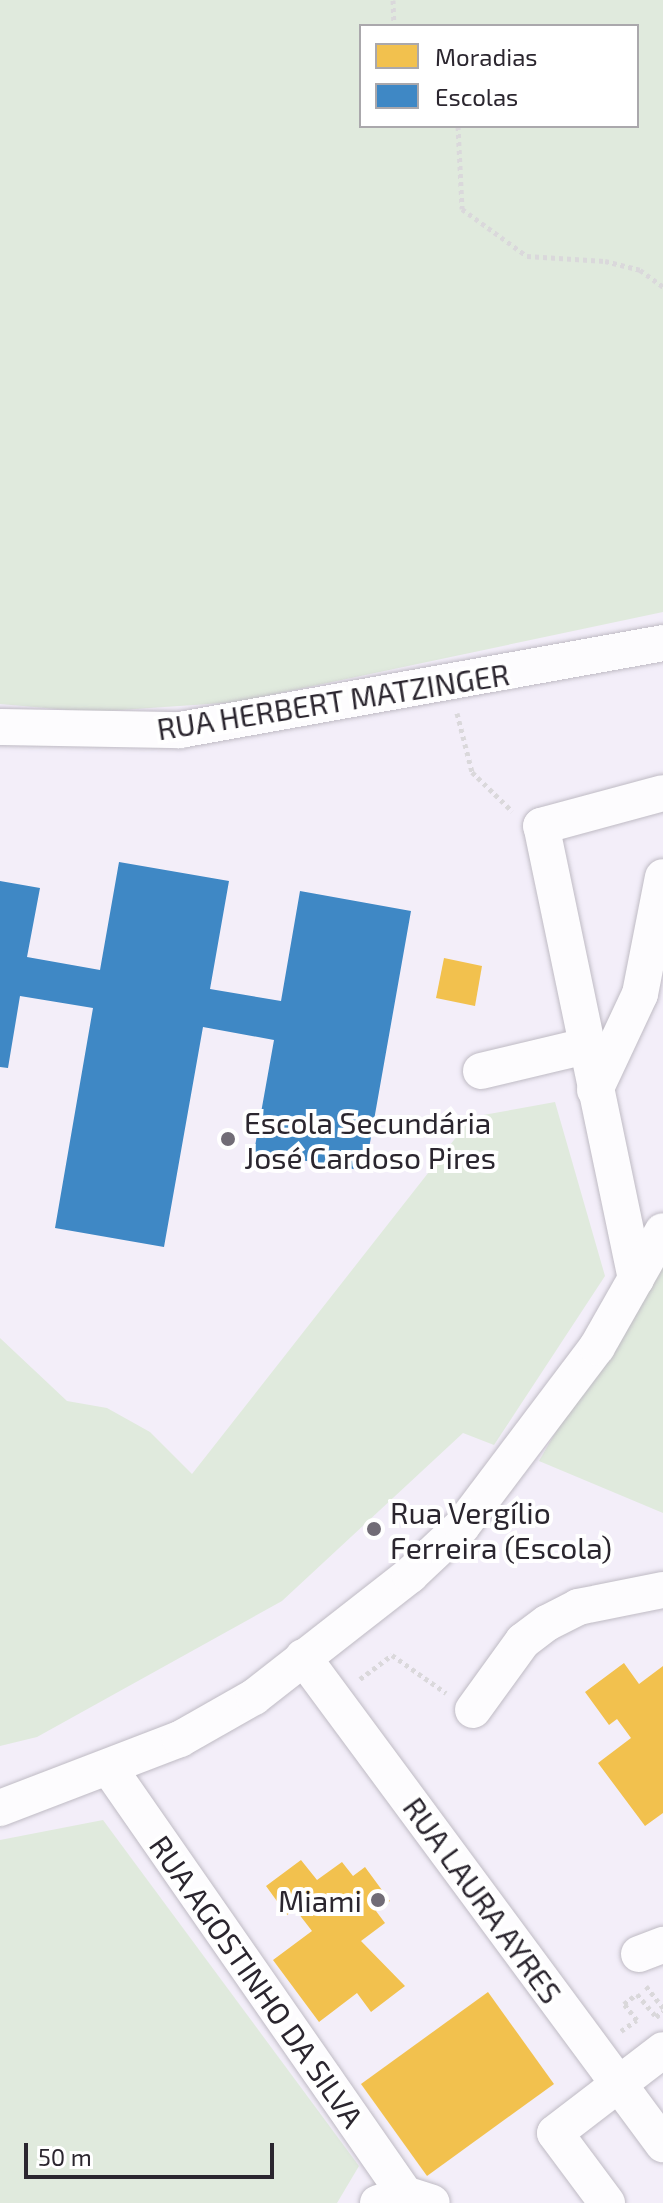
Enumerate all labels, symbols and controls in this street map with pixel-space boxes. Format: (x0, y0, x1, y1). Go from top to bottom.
legend (359, 24, 639, 128)
text: Moradias (435, 42, 538, 71)
text: Escolas (435, 82, 518, 111)
street label: RUA HERBERT MATZINGER (154, 655, 512, 747)
place label: Escola Secundária José Cardoso Pires (244, 1104, 496, 1174)
marker: Escola Secundária José Cardoso Pires (219, 1130, 237, 1148)
place label: Rua Vergílio Ferreira (Escola) (390, 1494, 612, 1564)
marker: Rua Vergílio Ferreira (Escola) (365, 1520, 383, 1538)
street label: RUA LAURA AYRES (396, 1789, 570, 2011)
street label: RUA AGOSTINHO DA SILVA (142, 1827, 372, 2135)
place label: Miami (278, 1882, 362, 1918)
marker: Miami (369, 1891, 387, 1909)
scale bar (28, 2127, 278, 2177)
text: 50 m (38, 2142, 92, 2171)

